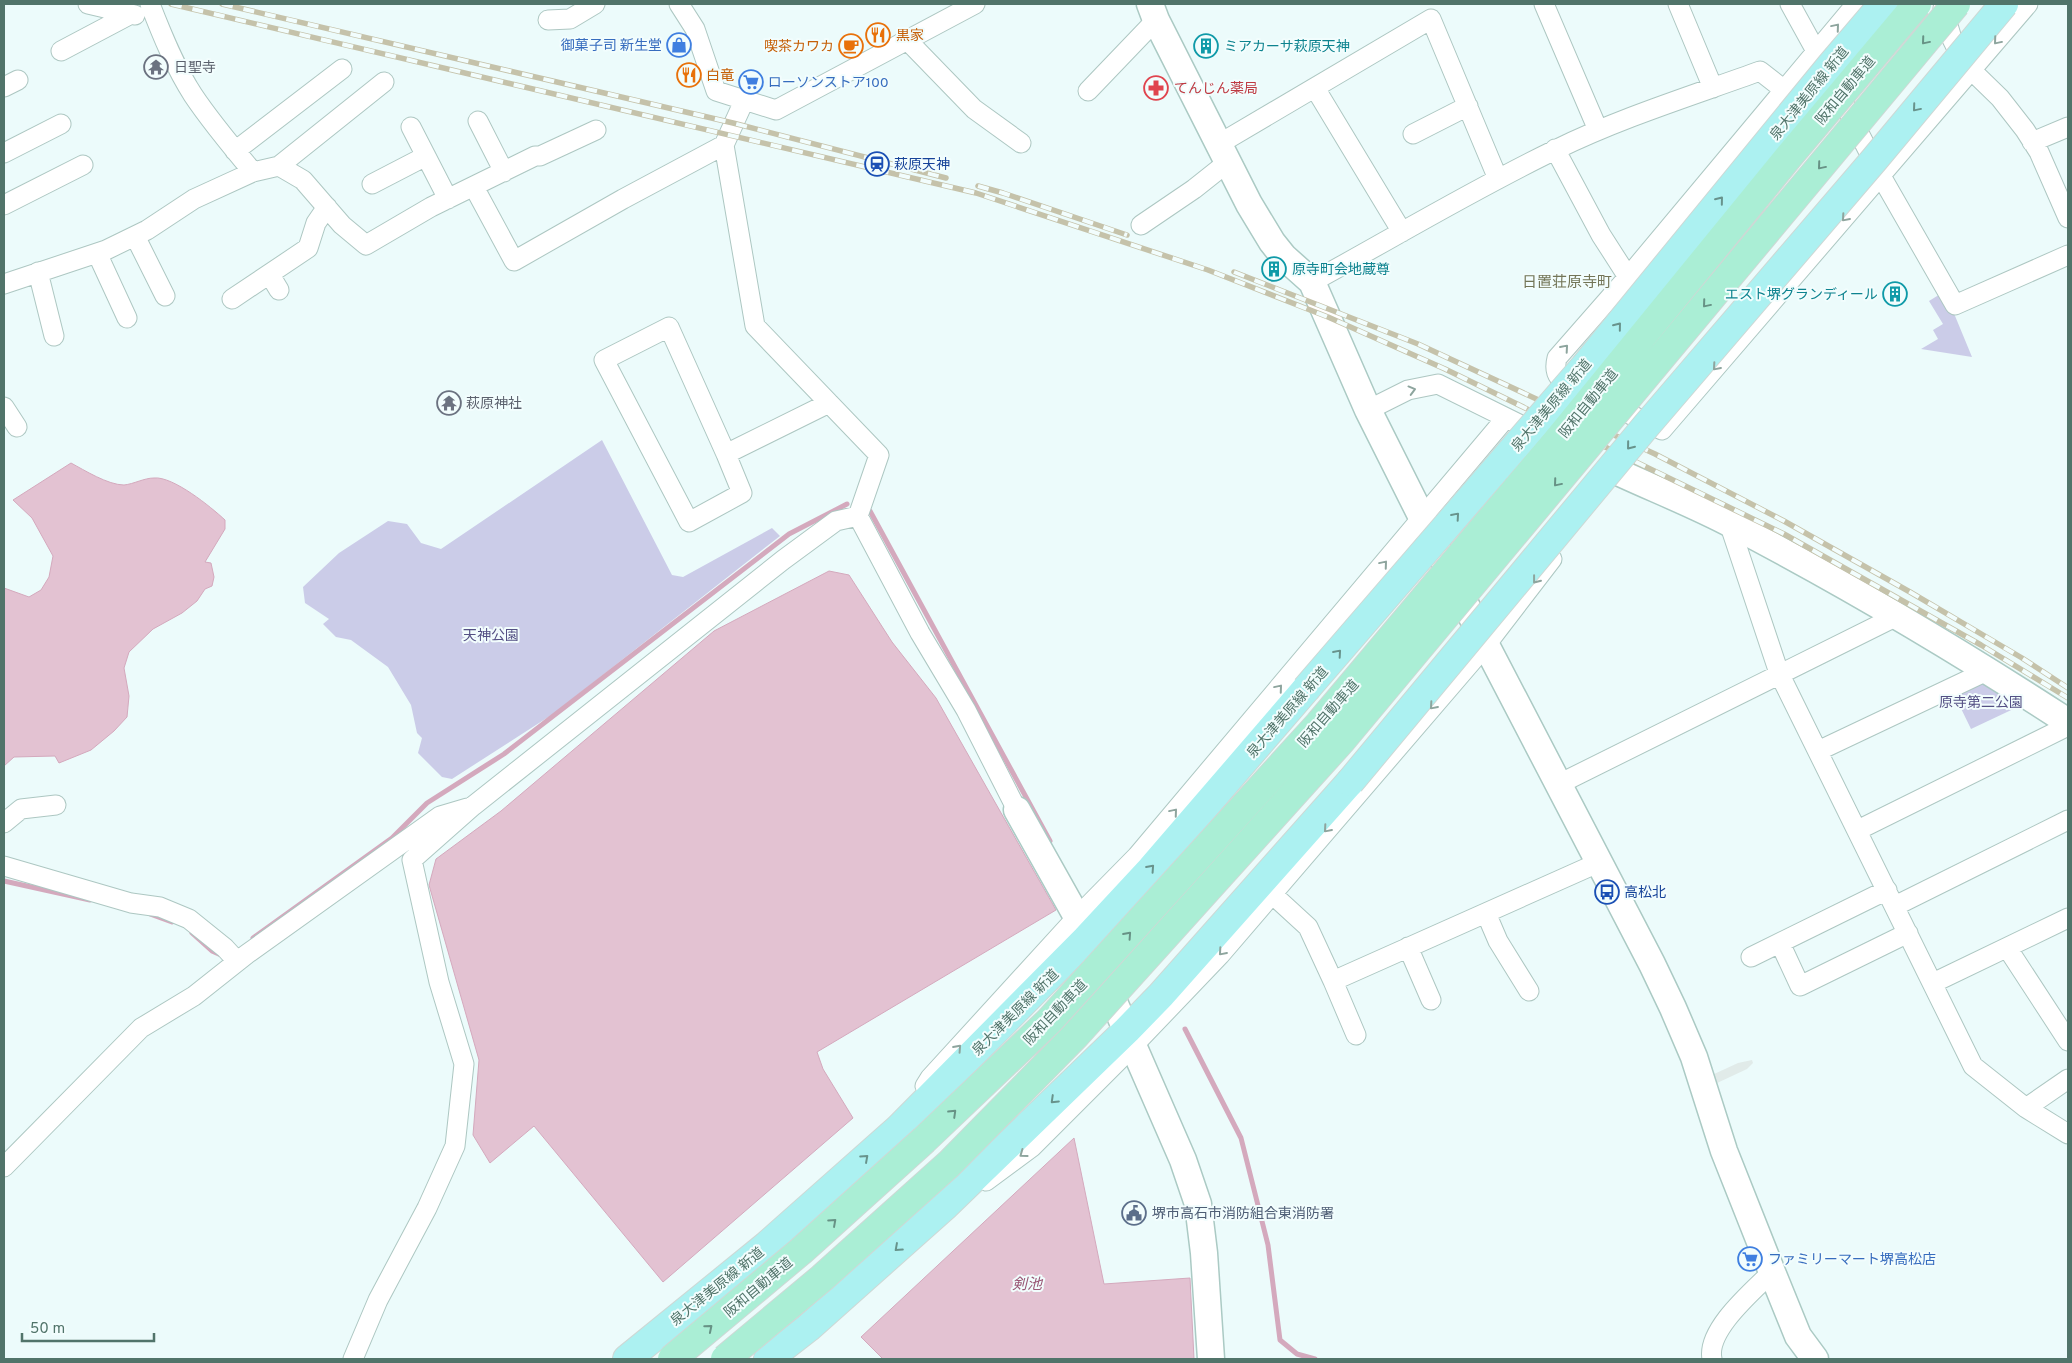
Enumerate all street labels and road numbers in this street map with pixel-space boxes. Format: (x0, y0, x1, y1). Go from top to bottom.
street label: 泉大津美原線 新道 (1767, 43, 1853, 144)
street label: 阪和自動車道 (1813, 53, 1880, 129)
street label: 泉大津美原線 新道 (1508, 356, 1596, 456)
street label: 阪和自動車道 (1556, 366, 1622, 442)
street label: 泉大津美原線 新道 (1243, 663, 1332, 762)
street label: 阪和自動車道 (1295, 677, 1363, 751)
street label: 泉大津美原線 新道 (969, 966, 1063, 1060)
street label: 阪和自動車道 (1021, 977, 1091, 1049)
street label: 泉大津美原線 新道 (667, 1244, 768, 1330)
street label: 阪和自動車道 (721, 1255, 797, 1322)

